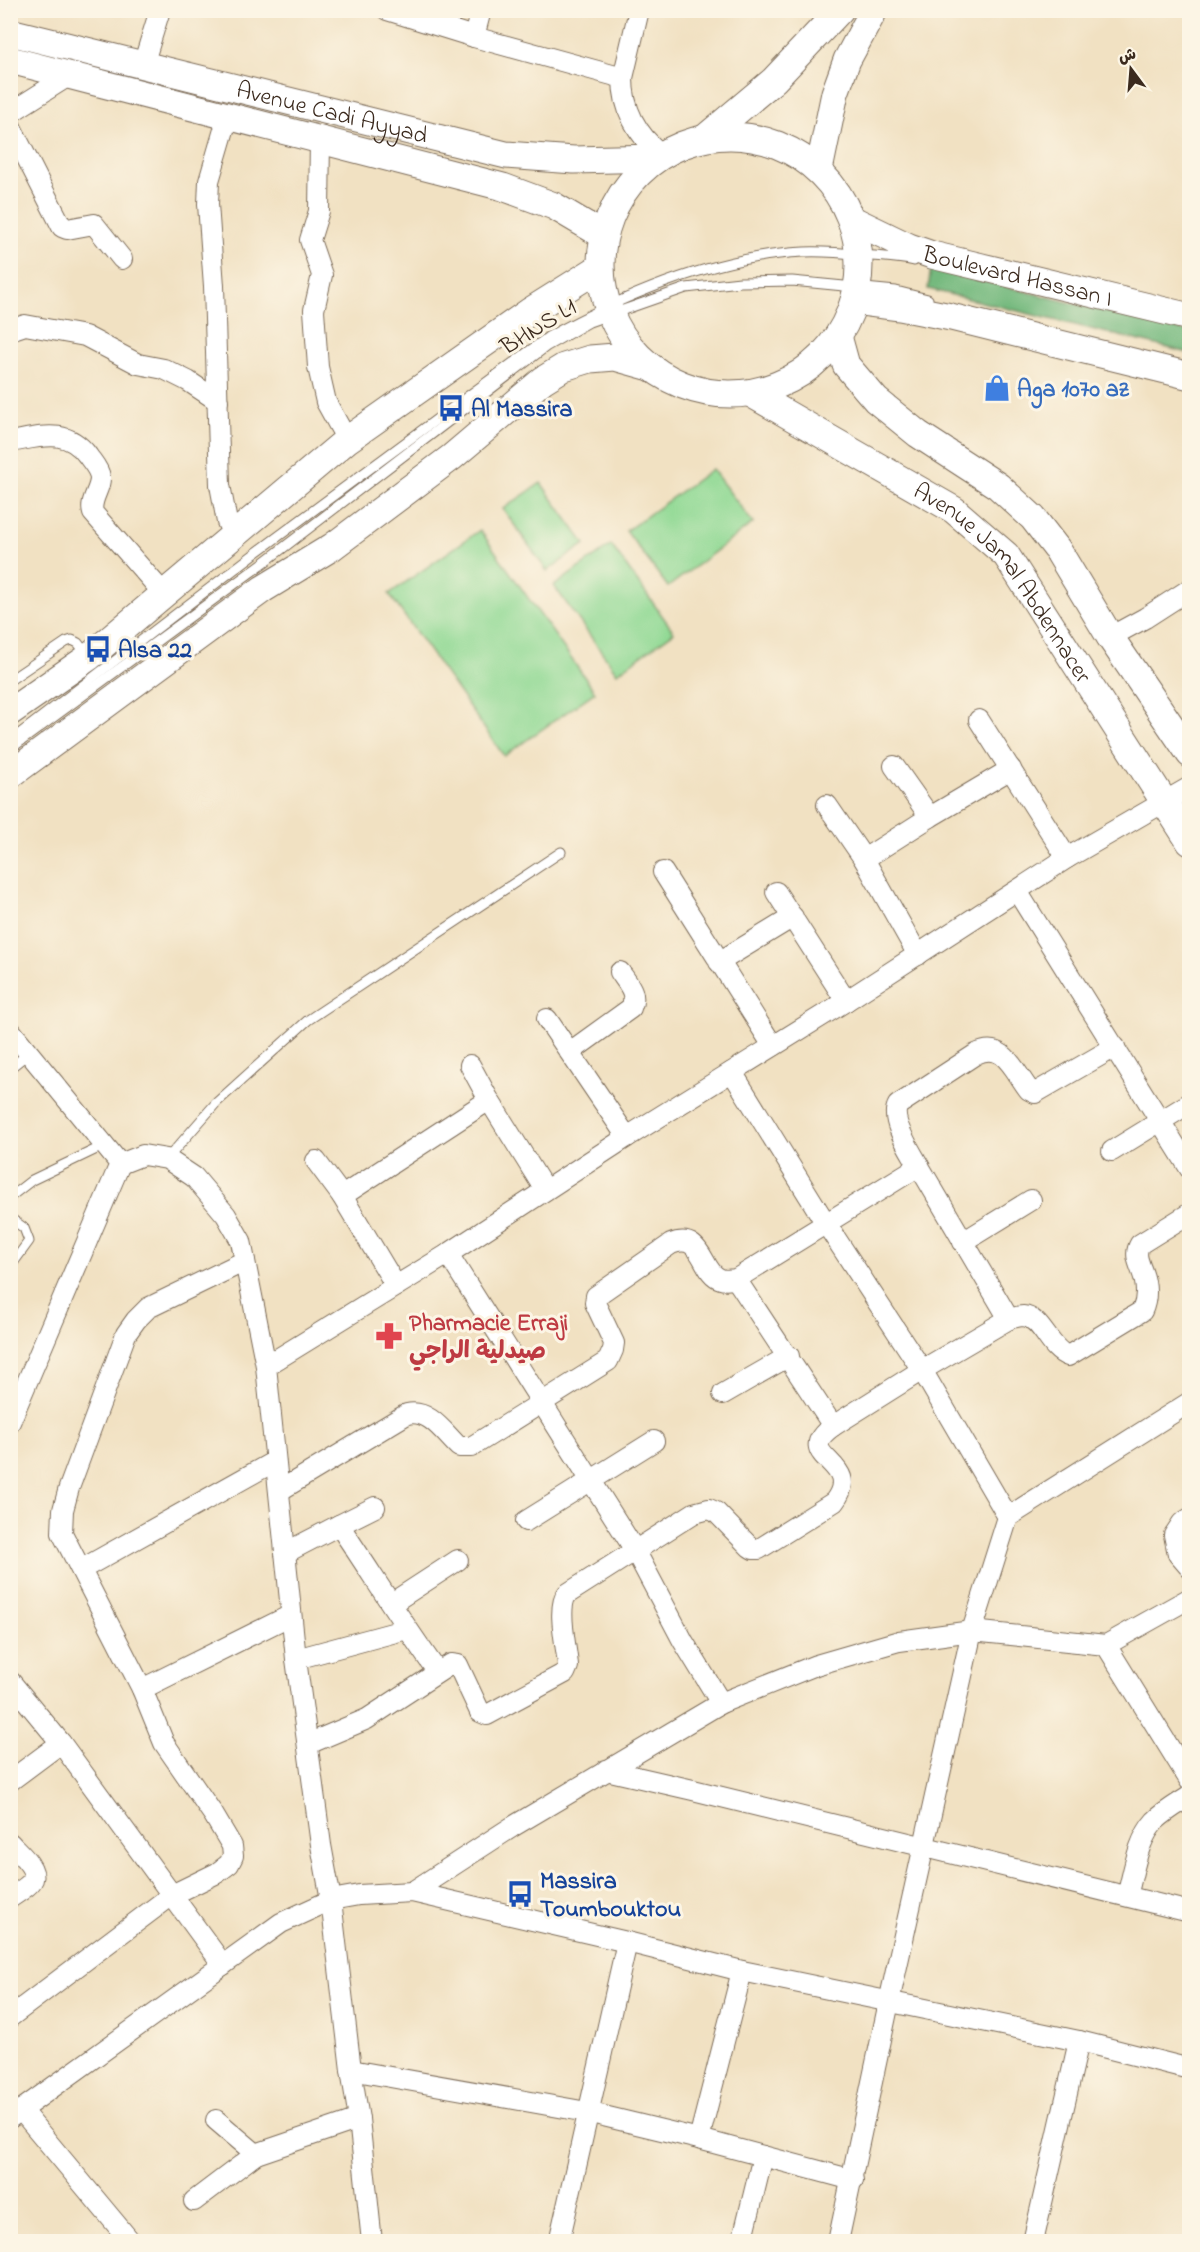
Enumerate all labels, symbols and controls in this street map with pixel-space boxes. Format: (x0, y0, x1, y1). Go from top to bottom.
north arrow (1101, 39, 1161, 99)
text: ش (1116, 43, 1139, 70)
street label: Avenue Cadi Ayyad (232, 74, 431, 155)
street label: Boulevard Hassan I (916, 238, 1116, 318)
street label: BHNS L1 (493, 291, 585, 366)
shop icon: Aga 1070 az (982, 373, 1012, 403)
place label: Aga 1070 az (1017, 373, 1130, 409)
bus stop icon: Al Massira (436, 393, 466, 423)
place label: Al Massira (471, 393, 573, 428)
street label: Avenue Jamal Abdennacer (906, 475, 1099, 691)
bus stop icon: Alsa 22 (83, 634, 113, 664)
place label: Alsa 22 (118, 634, 192, 669)
place label: Pharmacie Erraji صيدلية الراجي (409, 1307, 568, 1371)
pharmacy icon: Pharmacie Erraji صيدلية الراجي (374, 1321, 404, 1351)
place label: Massira Toumbouktou (540, 1865, 681, 1928)
bus stop icon: Massira Toumbouktou (505, 1879, 535, 1909)

